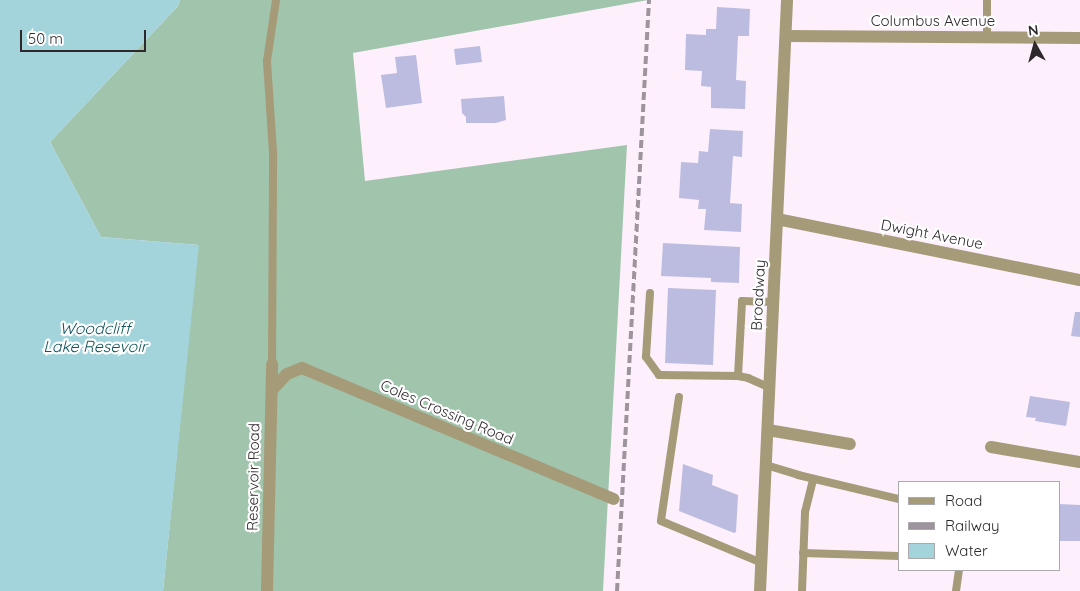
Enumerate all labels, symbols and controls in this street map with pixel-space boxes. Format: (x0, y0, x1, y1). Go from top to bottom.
street label: Columbus Avenue (871, 12, 995, 30)
scale bar (22, 20, 149, 52)
north arrow (1010, 20, 1060, 70)
text: N (1027, 21, 1039, 40)
text: 50 m (28, 29, 63, 48)
street label: Dwight Avenue (879, 215, 985, 253)
street label: Broadway (747, 259, 769, 331)
water label: Woodcliff Lake Resevoir (43, 318, 147, 356)
street label: Coles Crossing Road (378, 376, 516, 448)
street label: Reservoir Road (243, 423, 263, 531)
legend (898, 481, 1060, 571)
text: Road (945, 491, 982, 510)
text: Railway (945, 516, 1000, 535)
text: Water (945, 541, 988, 560)

